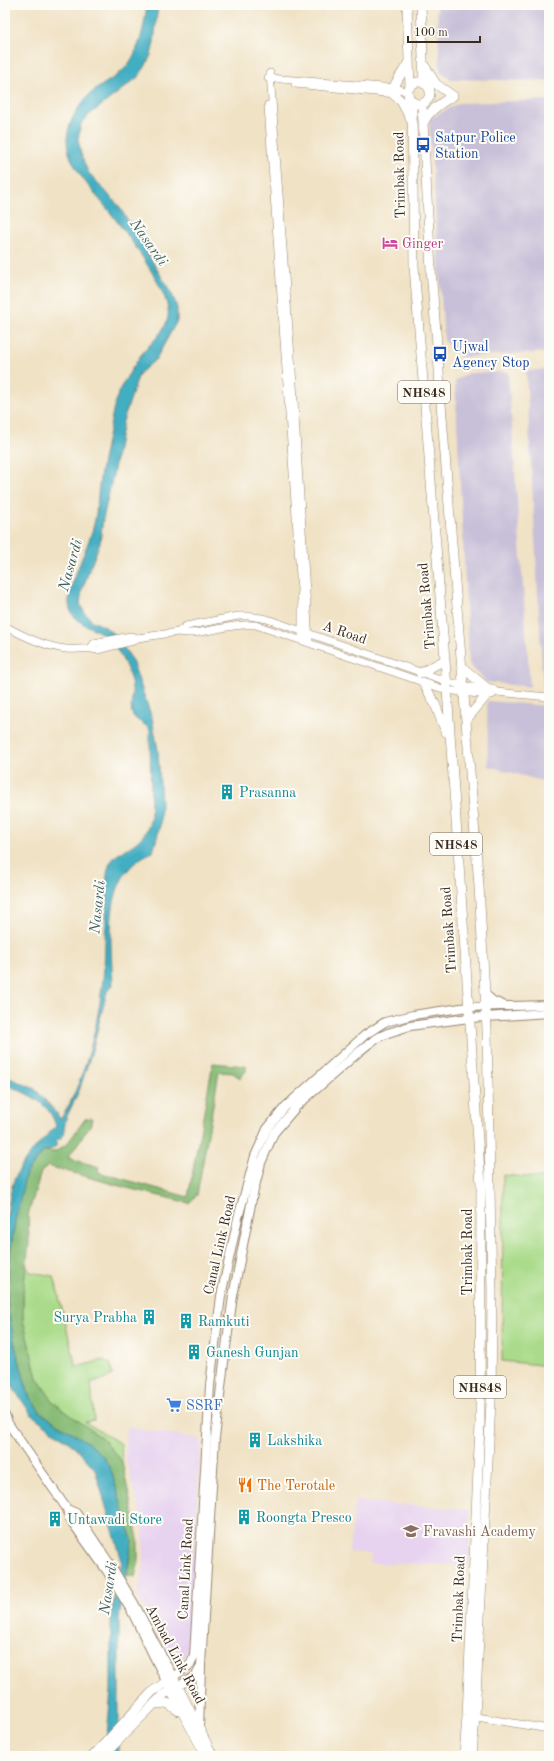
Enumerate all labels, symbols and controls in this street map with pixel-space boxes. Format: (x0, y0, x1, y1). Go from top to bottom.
scale bar (408, 18, 480, 44)
text: 100 m (414, 27, 448, 39)
street label: Trimbak Road (392, 131, 408, 219)
place label: Satpur Police Station (435, 131, 516, 161)
bus stop icon: Satpur Police Station (414, 136, 432, 154)
water label: Nasardi (126, 216, 169, 269)
hotel icon: Ginger (381, 234, 399, 252)
place label: Ginger (402, 237, 443, 251)
place label: Ujwal Agency Stop (452, 340, 529, 370)
bus stop icon: Ujwal Agency Stop (431, 345, 449, 363)
road number: NH848 (398, 381, 450, 403)
water label: Nasardi (57, 538, 86, 594)
street label: Trimbak Road (416, 562, 438, 650)
street label: A Road (321, 619, 369, 647)
building icon: Prasanna (218, 783, 236, 801)
place label: Prasanna (239, 786, 296, 800)
road number: NH848 (430, 833, 482, 855)
water label: Nasardi (88, 880, 109, 936)
street label: Trimbak Road (439, 886, 459, 974)
street label: Canal Link Road (202, 1194, 238, 1296)
street label: Trimbak Road (461, 1208, 475, 1296)
building icon: Surya Prabha (140, 1308, 158, 1326)
place label: Surya Prabha (53, 1311, 137, 1325)
building icon: Ramkuti (177, 1312, 195, 1330)
place label: Ramkuti (198, 1315, 250, 1329)
building icon: Ganesh Gunjan (185, 1343, 203, 1361)
place label: Ganesh Gunjan (206, 1346, 299, 1360)
road number: NH848 (454, 1376, 506, 1398)
supermarket icon: SSRF (165, 1396, 183, 1414)
place label: SSRF (186, 1399, 223, 1413)
building icon: Lakshika (246, 1431, 264, 1449)
place label: Lakshika (267, 1434, 322, 1448)
restaurant icon: The Terotale (236, 1476, 254, 1494)
place label: The Terotale (257, 1479, 335, 1493)
building icon: Roongta Presco (235, 1508, 253, 1526)
building icon: Untawadi Store (46, 1510, 64, 1528)
place label: Roongta Presco (256, 1511, 352, 1525)
place label: Untawadi Store (67, 1513, 162, 1527)
street label: Canal Link Road (176, 1518, 196, 1620)
school or university icon: Fravashi Academy (402, 1522, 420, 1540)
place label: Fravashi Academy (423, 1525, 537, 1539)
street label: Trimbak Road (450, 1555, 468, 1643)
water label: Nasardi (98, 1561, 121, 1617)
street label: Ambad Link Road (143, 1603, 207, 1706)

